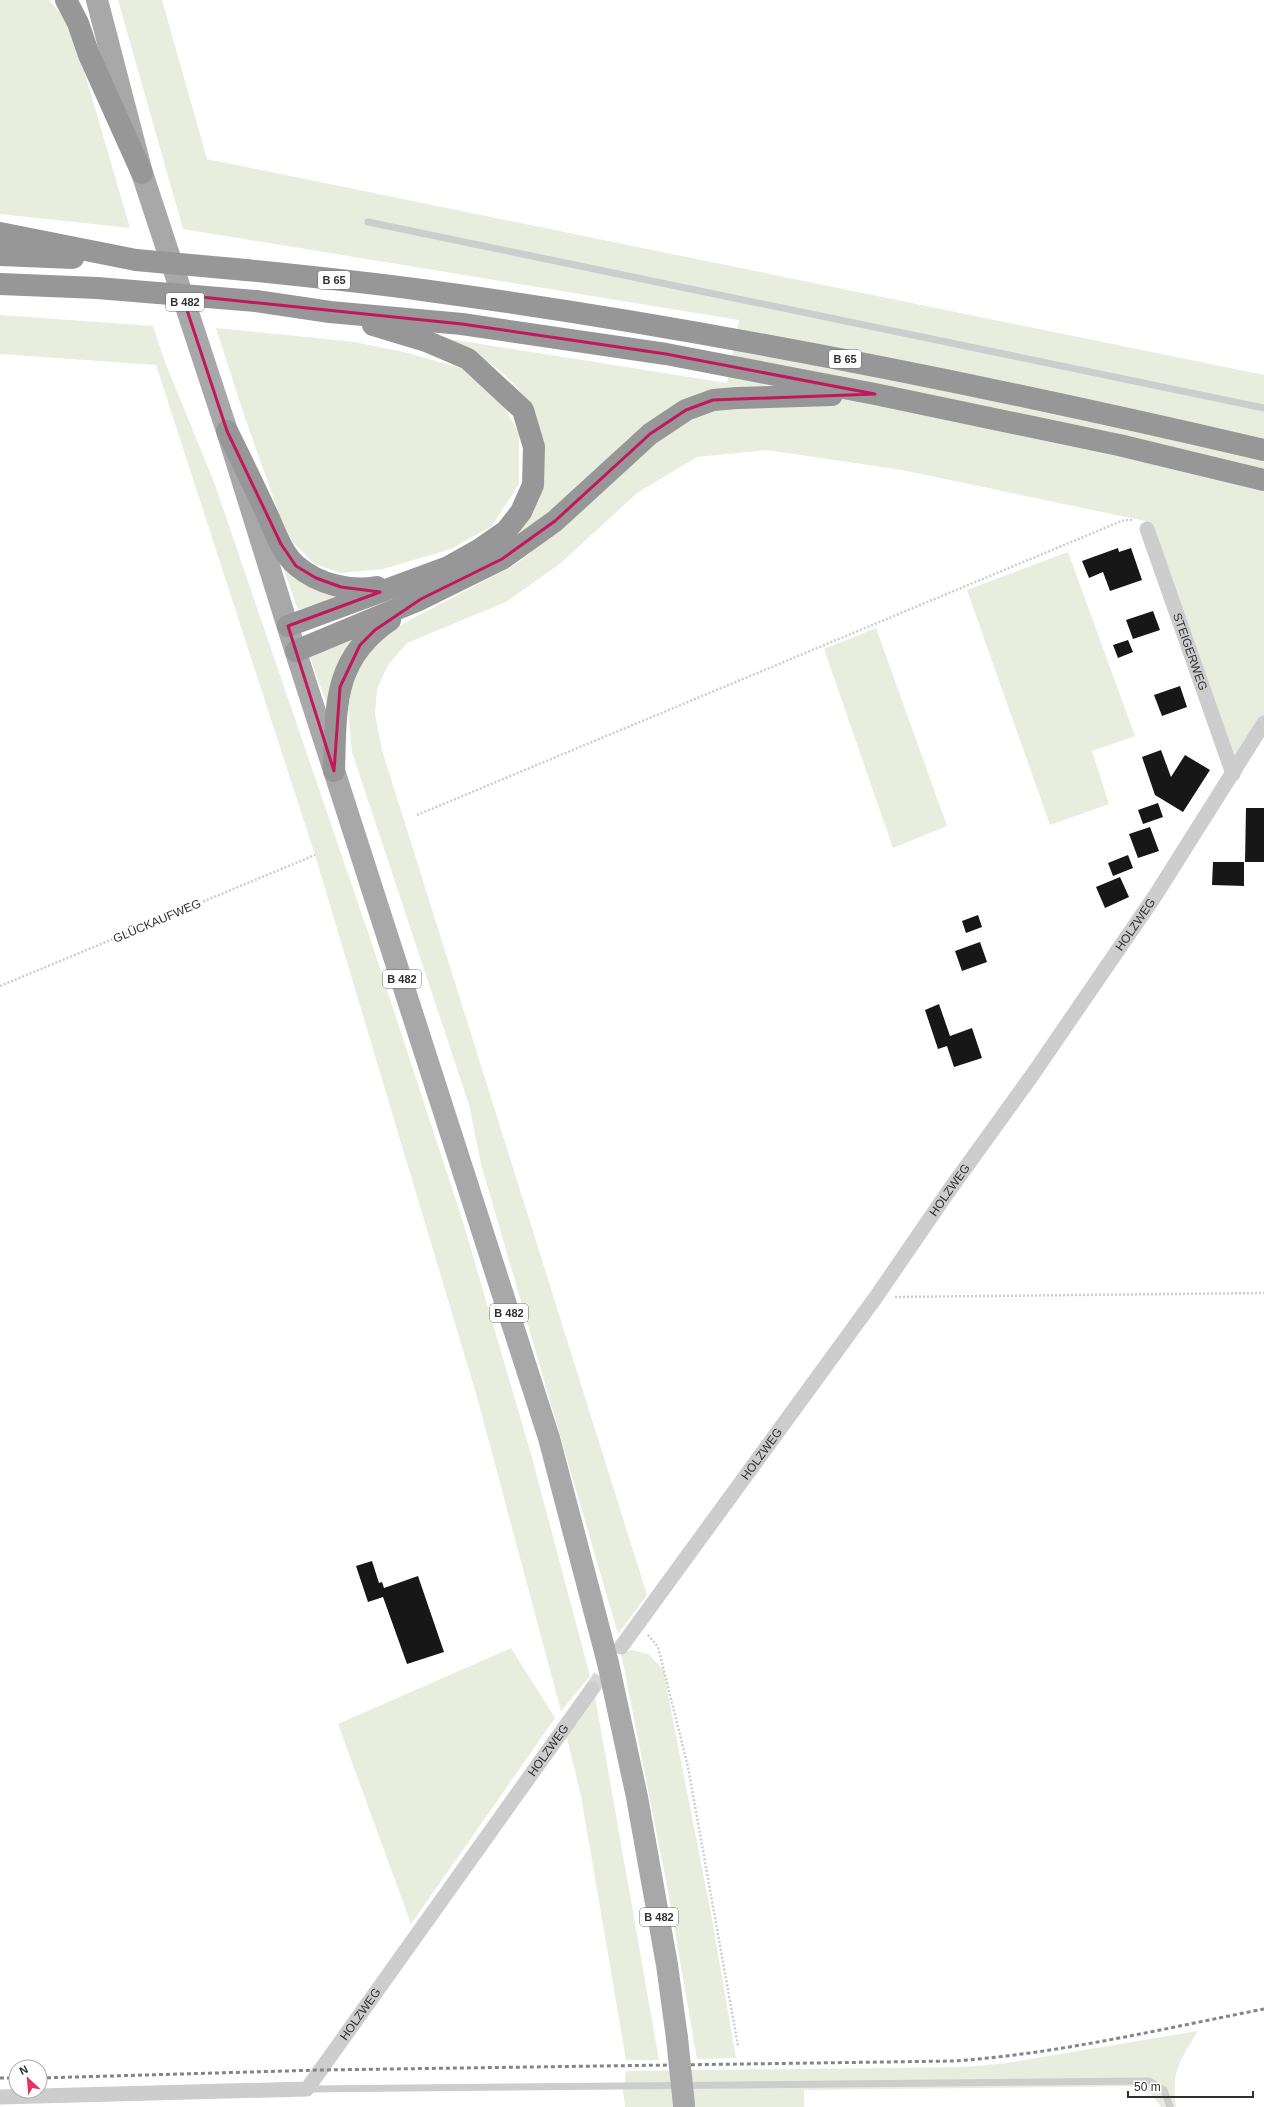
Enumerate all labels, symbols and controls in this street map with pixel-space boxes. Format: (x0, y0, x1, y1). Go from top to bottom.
road number: B 65 (318, 271, 350, 289)
road number: B 482 (166, 293, 204, 311)
road number: B 65 (829, 350, 861, 368)
street label: STEIGERWEG (1170, 611, 1210, 692)
street label: GLÜCKAUFWEG (111, 896, 203, 946)
street label: HOLZWEG (1113, 896, 1158, 954)
road number: B 482 (383, 970, 421, 988)
street label: HOLZWEG (927, 1161, 973, 1219)
road number: B 482 (490, 1304, 528, 1322)
street label: HOLZWEG (738, 1425, 785, 1482)
street label: HOLZWEG (525, 1721, 572, 1779)
road number: B 482 (640, 1908, 678, 1926)
street label: HOLZWEG (337, 1985, 384, 2043)
north arrow (8, 2059, 48, 2099)
text: N (17, 2063, 30, 2077)
scale bar (1128, 2073, 1253, 2099)
text: 50 m (1134, 2080, 1161, 2094)

